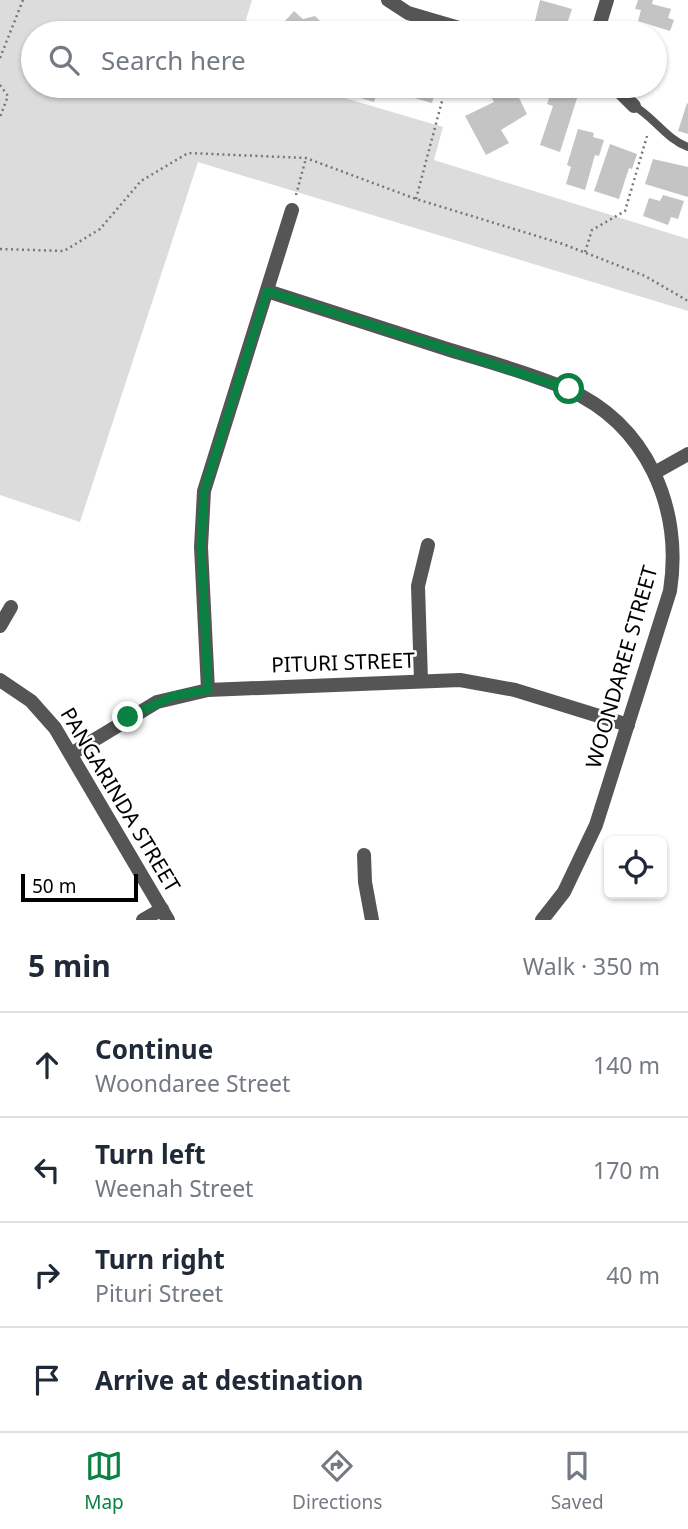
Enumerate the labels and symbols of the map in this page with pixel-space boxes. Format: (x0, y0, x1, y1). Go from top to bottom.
route start (553, 373, 584, 404)
street label: WOONDAREE STREET (579, 562, 663, 771)
street label: PITURI STREET (271, 645, 416, 679)
route end (112, 701, 143, 732)
street label: PANGARINDA STREET (55, 702, 187, 897)
scale bar (21, 871, 138, 903)

